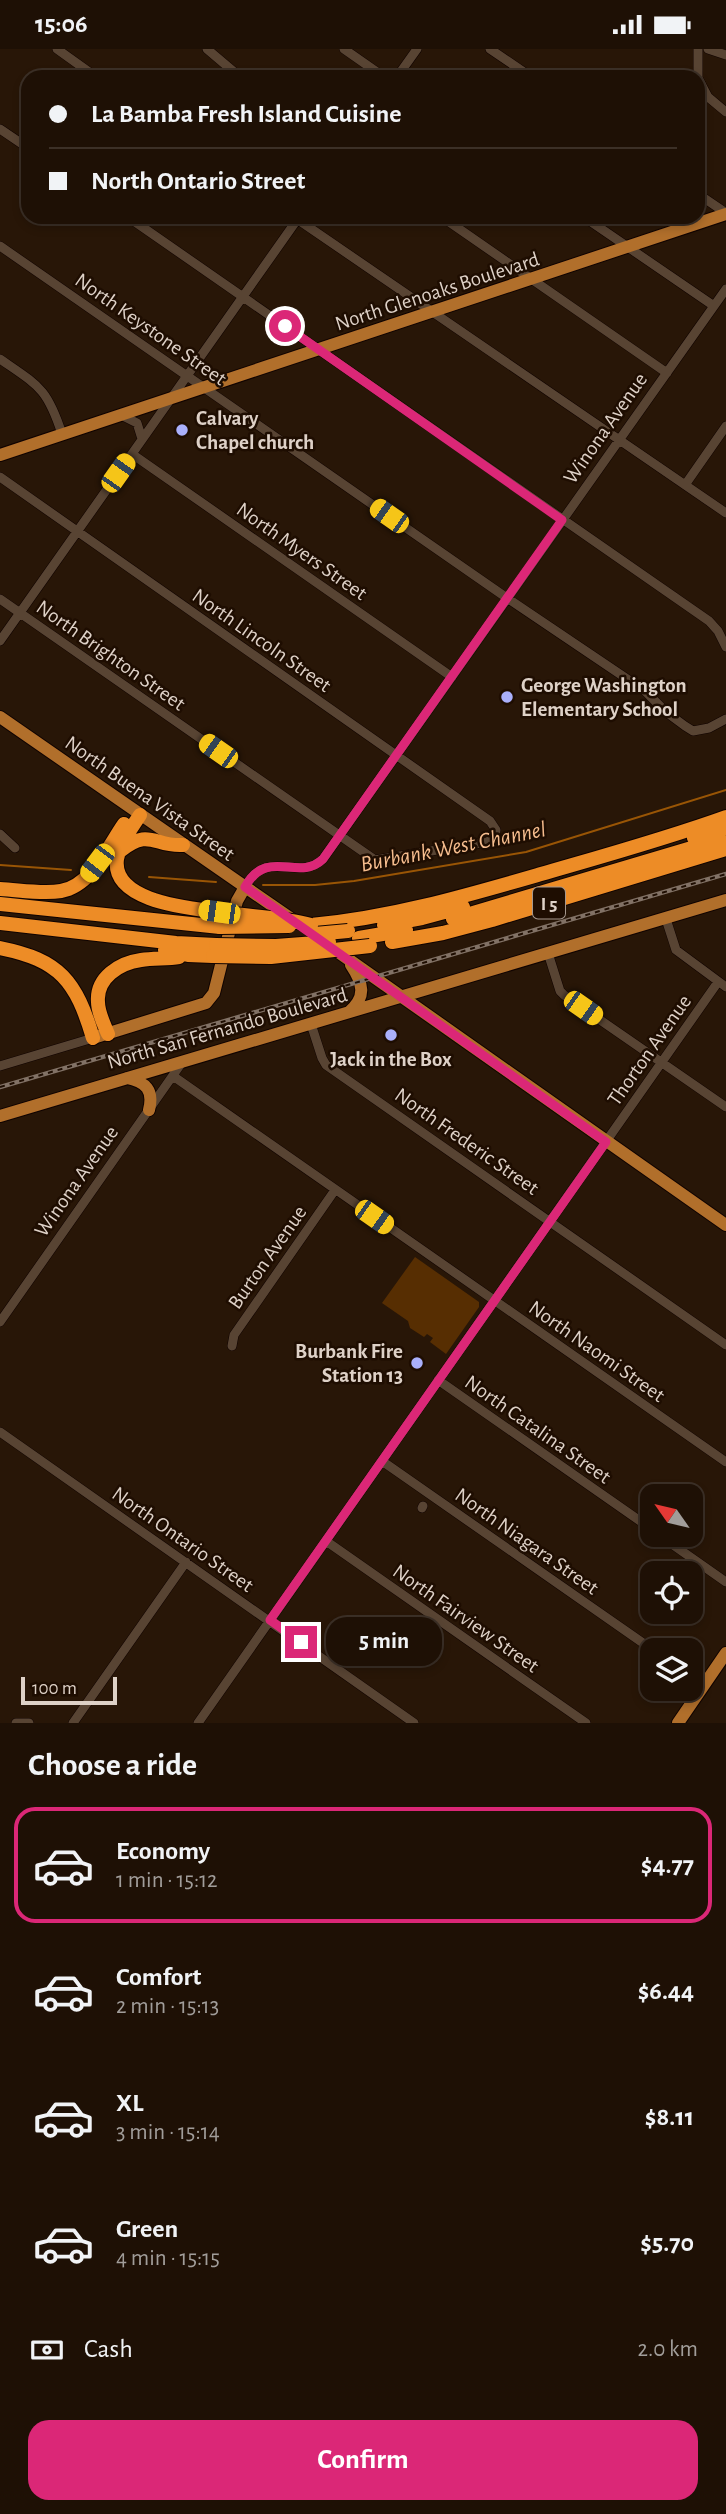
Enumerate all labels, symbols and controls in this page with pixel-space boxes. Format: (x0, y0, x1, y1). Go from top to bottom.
text: 15:06 (35, 11, 88, 37)
text: La Bamba Fresh Island Cuisine (91, 101, 402, 127)
text: North Ontario Street (91, 168, 305, 194)
street label: North Glenoaks Boulevard (332, 248, 542, 334)
street label: North Keystone Street (71, 269, 230, 390)
route start (269, 310, 301, 342)
street label: Winona Avenue (560, 369, 651, 488)
place label: Calvary Chapel church (196, 408, 314, 453)
marker: Calvary Chapel church (174, 422, 190, 438)
car (98, 450, 139, 496)
car (366, 495, 413, 537)
street label: North Myers Street (233, 499, 371, 604)
street label: North Lincoln Street (189, 585, 335, 696)
street label: North Brighton Street (33, 596, 189, 715)
place label: George Washington Elementary School (521, 675, 687, 720)
marker: George Washington Elementary School (499, 689, 515, 705)
car (195, 730, 242, 772)
street label: North Buena Vista Street (61, 732, 239, 865)
water label: Burbank West Channel (359, 818, 548, 877)
car (76, 840, 119, 886)
road number: I 5 (533, 887, 565, 919)
car (197, 899, 242, 925)
street label: North San Fernando Boulevard (105, 984, 350, 1073)
car (560, 987, 607, 1029)
street label: Thorton Avenue (604, 991, 695, 1110)
marker: Jack in the Box (383, 1027, 399, 1043)
place label: Jack in the Box (330, 1049, 452, 1070)
street label: North Frederic Street (391, 1084, 543, 1199)
street label: Winona Avenue (31, 1122, 122, 1241)
car (351, 1196, 398, 1238)
street label: Burton Avenue (224, 1202, 311, 1313)
street label: North Naomi Street (525, 1297, 669, 1406)
place label: Burbank Fire Station 13 (295, 1341, 403, 1386)
marker: Burbank Fire Station 13 (409, 1355, 425, 1371)
street label: North Catalina Street (461, 1371, 615, 1488)
street label: North Ontario Street (108, 1483, 258, 1596)
street label: North Niagara Street (451, 1484, 602, 1599)
north arrow (640, 1484, 704, 1547)
map controls (640, 1484, 703, 1701)
street label: North Fairview Street (389, 1560, 543, 1677)
button: locate (640, 1561, 703, 1624)
callout: 5 min (326, 1617, 441, 1667)
route end (285, 1626, 317, 1658)
text: 5 min (359, 1630, 409, 1653)
button: layers (640, 1638, 703, 1701)
scale bar (21, 1674, 117, 1706)
text: 100 m (32, 1679, 77, 1698)
text: Choose a ride (28, 1749, 197, 1781)
icon: car (32, 1834, 95, 1897)
text: Economy (116, 1838, 210, 1864)
text: $4.77 (641, 1852, 694, 1878)
text: 1 min · 15:12 (116, 1869, 218, 1892)
icon: car (32, 1960, 95, 2023)
text: Comfort (116, 1964, 201, 1990)
text: $6.44 (638, 1978, 694, 2004)
text: 2 min · 15:13 (116, 1995, 219, 2018)
icon: car (32, 2086, 95, 2149)
text: XL (116, 2090, 143, 2116)
text: $8.11 (645, 2104, 694, 2130)
text: 3 min · 15:14 (116, 2121, 220, 2144)
icon: car (32, 2212, 95, 2275)
text: Green (116, 2216, 178, 2242)
text: $5.70 (640, 2230, 694, 2256)
text: 4 min · 15:15 (116, 2247, 220, 2270)
icon: cash (28, 2331, 66, 2369)
text: Cash (84, 2336, 133, 2362)
text: 2.0 km (637, 2338, 698, 2361)
button: Confirm (28, 2420, 698, 2500)

